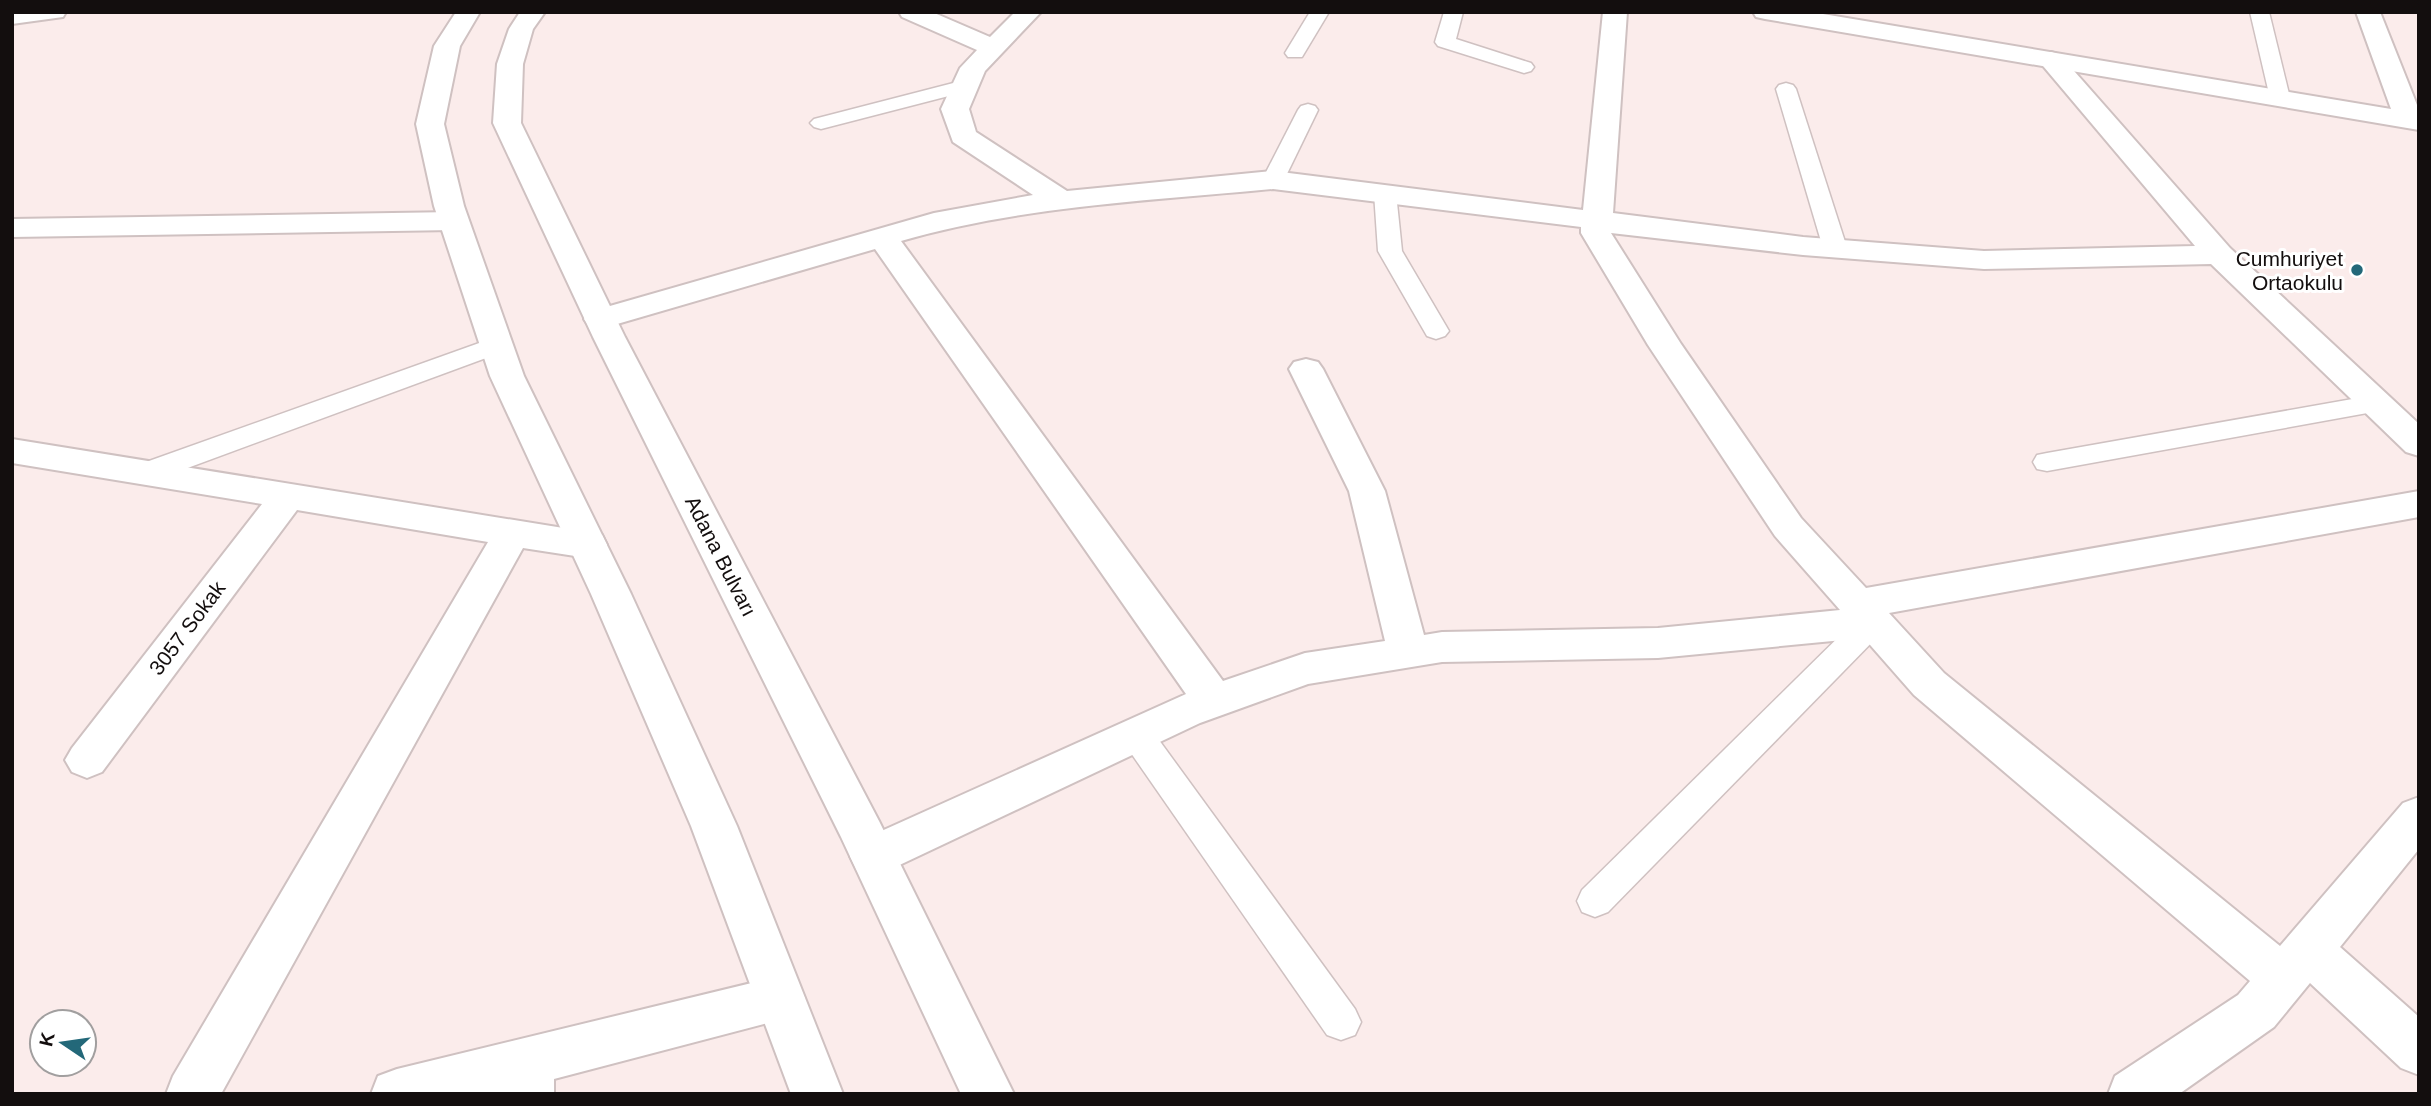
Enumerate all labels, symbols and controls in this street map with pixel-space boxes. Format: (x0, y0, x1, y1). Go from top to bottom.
place label: Cumhuriyet Ortaokulu (2236, 247, 2343, 294)
marker: Cumhuriyet Ortaokulu (2349, 262, 2365, 278)
street label: Adana Bulvarı (681, 492, 761, 620)
street label: 3057 Sokak (144, 576, 230, 679)
north arrow (28, 1008, 98, 1078)
text: K (35, 1030, 59, 1048)

